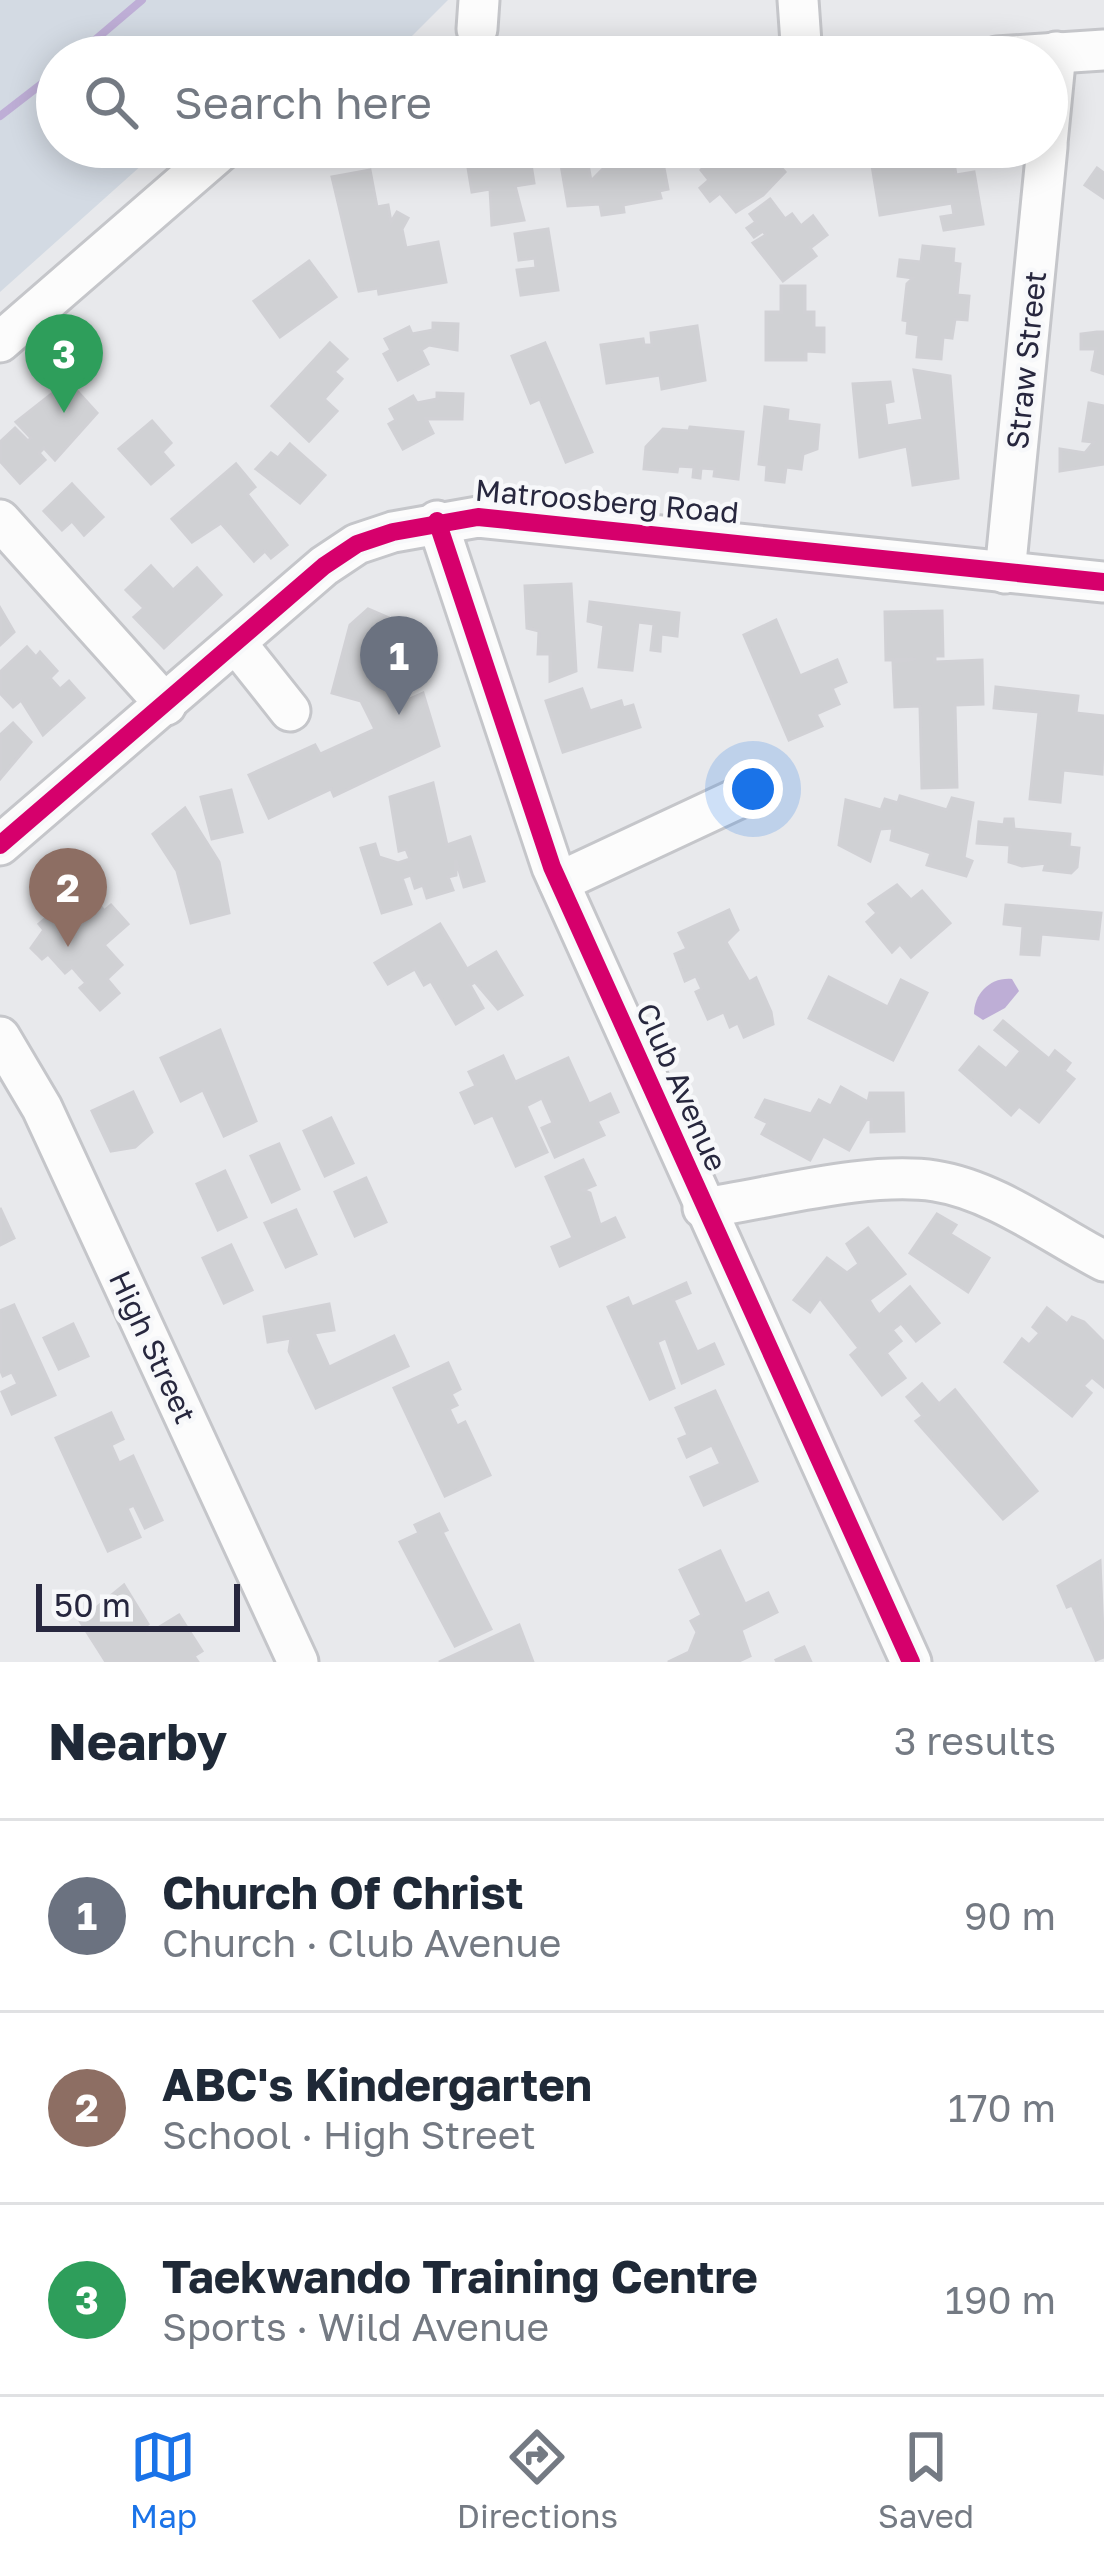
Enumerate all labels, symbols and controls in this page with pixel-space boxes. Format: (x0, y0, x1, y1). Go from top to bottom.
search box (36, 36, 1068, 168)
icon: search (78, 69, 144, 135)
text: Search here (174, 75, 432, 129)
street label: Straw Street (999, 269, 1053, 451)
pin: 3 (25, 314, 103, 413)
street label: Matroosberg Road (474, 472, 740, 530)
pin: 1 (360, 616, 438, 715)
your location (723, 759, 783, 819)
pin: 2 (29, 848, 107, 947)
street label: Club Avenue (629, 997, 735, 1177)
street label: High Street (102, 1265, 204, 1429)
scale bar (36, 1578, 240, 1631)
text: 50 m (54, 1585, 131, 1624)
text: Nearby (48, 1710, 227, 1771)
text: 3 results (894, 1717, 1056, 1764)
text: Church Of Christ (162, 1865, 524, 1919)
text: 1 (77, 1892, 97, 1939)
text: 90 m (964, 1892, 1056, 1939)
text: Church · Club Avenue (162, 1919, 561, 1966)
text: ABC's Kindergarten (162, 2057, 592, 2111)
text: 2 (75, 2084, 99, 2131)
text: 170 m (948, 2084, 1056, 2131)
text: School · High Street (162, 2111, 536, 2158)
text: Taekwando Training Centre (162, 2249, 758, 2303)
text: 3 (75, 2276, 99, 2323)
text: 190 m (945, 2276, 1056, 2323)
text: Sports · Wild Avenue (162, 2303, 549, 2350)
tab: Map (130, 2424, 197, 2535)
tab: Directions (457, 2424, 618, 2535)
tab: Saved (878, 2424, 974, 2535)

